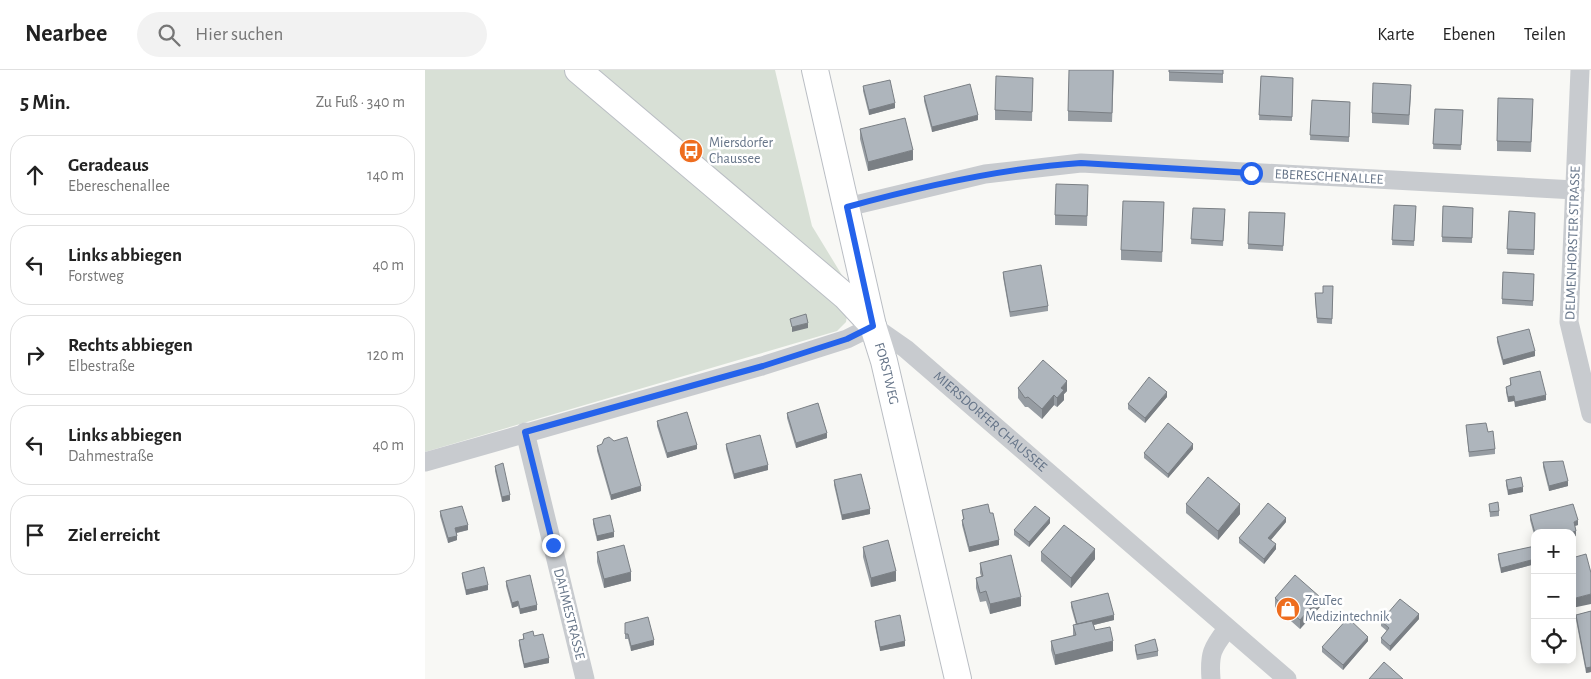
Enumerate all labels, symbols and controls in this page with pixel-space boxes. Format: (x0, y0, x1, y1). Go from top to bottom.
search box (137, 12, 487, 57)
icon: search (155, 21, 183, 49)
text: Nearbee (25, 22, 107, 46)
text: Hier suchen (195, 25, 283, 44)
text: Karte (1377, 26, 1415, 44)
text: Ebenen (1443, 26, 1496, 44)
text: Teilen (1524, 26, 1566, 44)
text: 5 Min. (20, 92, 70, 113)
text: Zu Fuß · 340 m (316, 94, 405, 110)
place label: Miersdorfer Chaussee (709, 136, 774, 166)
bus stop icon: Miersdorfer Chaussee (678, 138, 704, 164)
text: Geradeaus (68, 156, 149, 175)
icon: ahead (21, 161, 49, 189)
route start (1240, 162, 1263, 185)
street label: DELMENHORSTER STRASSE (1563, 166, 1583, 320)
text: 140 m (367, 167, 404, 183)
street label: EBERESCHENALLEE (1274, 167, 1384, 187)
text: Ebereschenallee (68, 178, 170, 194)
text: Links abbiegen (68, 246, 182, 265)
icon: left (21, 251, 49, 279)
text: 40 m (372, 257, 404, 273)
text: Forstweg (68, 268, 124, 284)
text: Rechts abbiegen (68, 336, 193, 355)
icon: right (21, 341, 49, 369)
street label: FORSTWEG (872, 341, 901, 406)
text: 120 m (367, 347, 404, 363)
text: Elbestraße (68, 358, 135, 374)
street label: MIERSDORFER CHAUSSEE (931, 369, 1049, 475)
text: Links abbiegen (68, 426, 182, 445)
icon: left (21, 431, 49, 459)
text: 40 m (372, 437, 404, 453)
text: Dahmestraße (68, 448, 154, 464)
icon: arrive (21, 521, 49, 549)
text: Ziel erreicht (68, 526, 160, 545)
map controls (1531, 529, 1576, 664)
button: + (1531, 529, 1576, 574)
route end (542, 534, 565, 557)
street label: DAHMESTRASSE (551, 567, 587, 661)
button: − (1531, 574, 1576, 619)
place label: ZeuTec Medizintechnik (1305, 594, 1390, 624)
shop icon: ZeuTec Medizintechnik (1275, 596, 1301, 622)
button: locate (1531, 619, 1576, 664)

